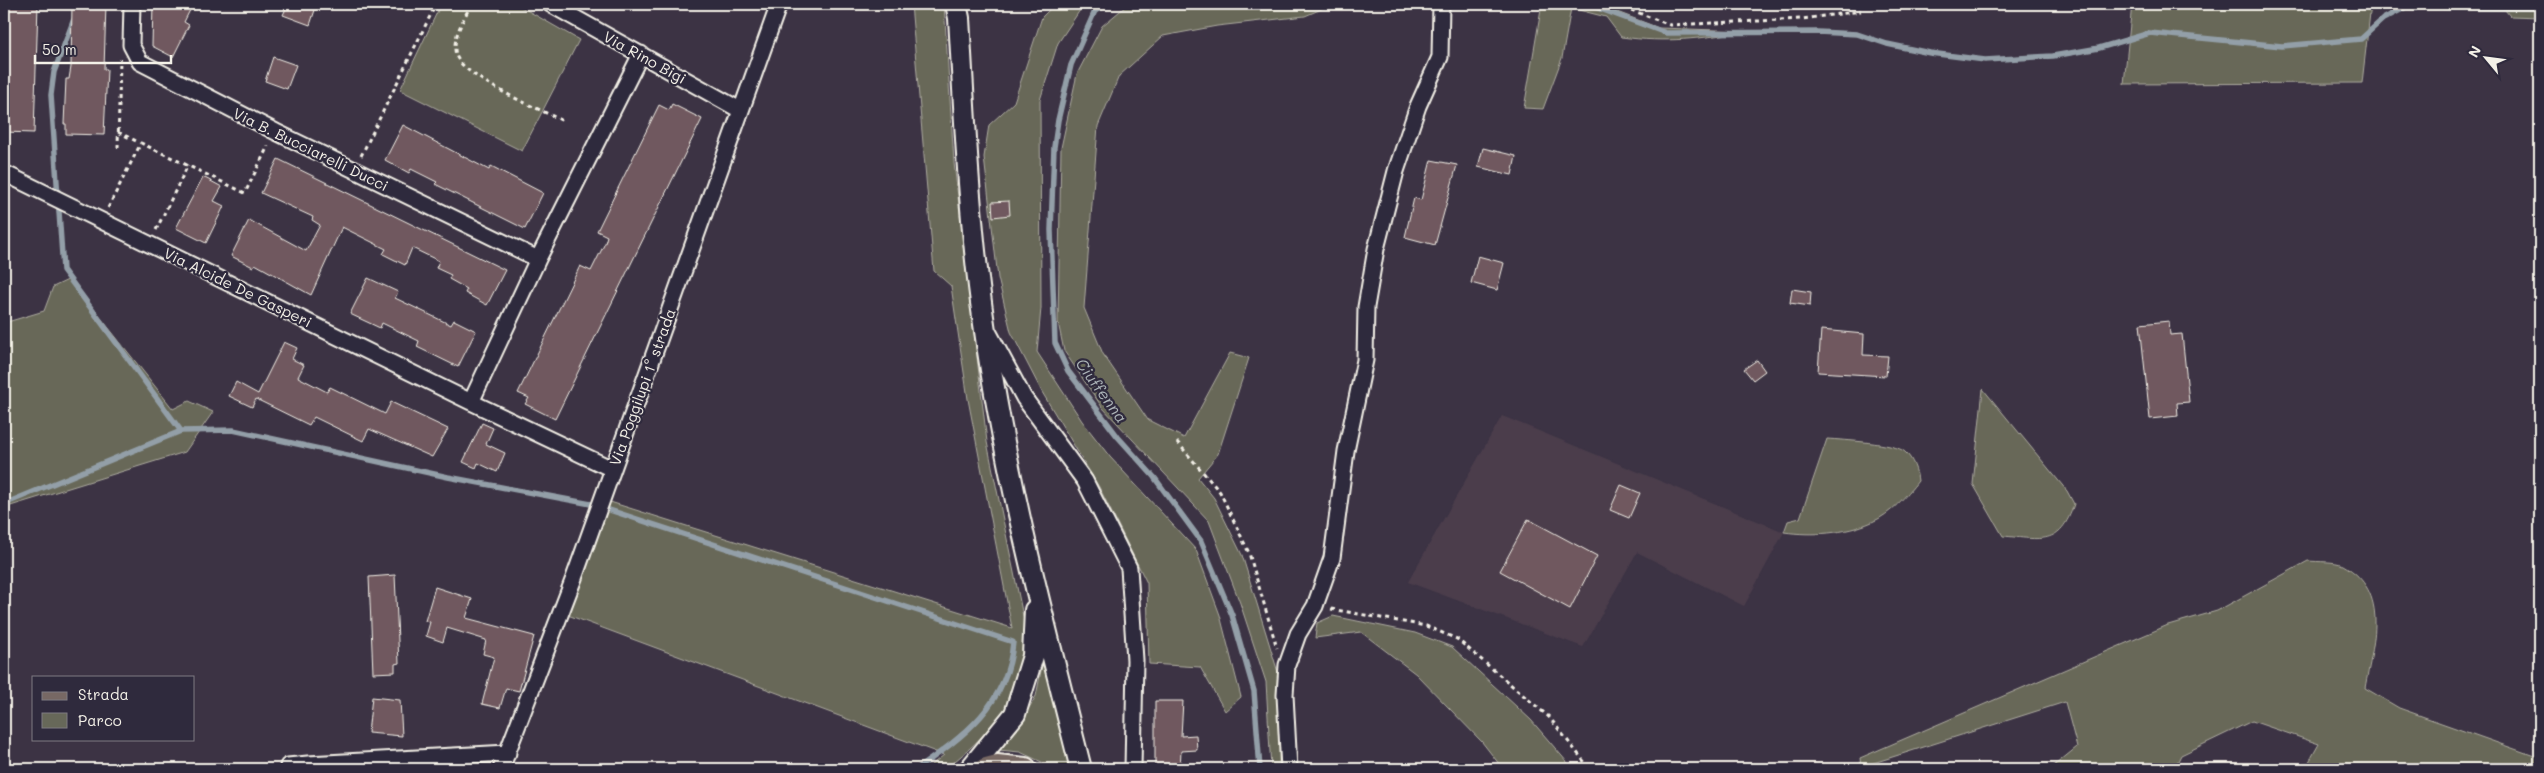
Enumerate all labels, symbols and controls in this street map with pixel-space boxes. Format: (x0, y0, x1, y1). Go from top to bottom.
street label: Via Rino Bigi (600, 26, 690, 88)
scale bar (35, 32, 171, 64)
north arrow (2462, 32, 2512, 82)
text: 50 m (42, 39, 77, 59)
text: N (2463, 42, 2485, 61)
street label: Via B. Bucciarelli Ducci (230, 103, 392, 195)
street label: Via Alcide De Gasperi (161, 242, 315, 332)
street label: Via Poggilupi 1° strada (604, 306, 680, 468)
water label: Ciuffenna (1071, 353, 1133, 427)
legend (32, 676, 195, 740)
text: Strada (78, 684, 129, 704)
text: Parco (78, 710, 122, 730)

